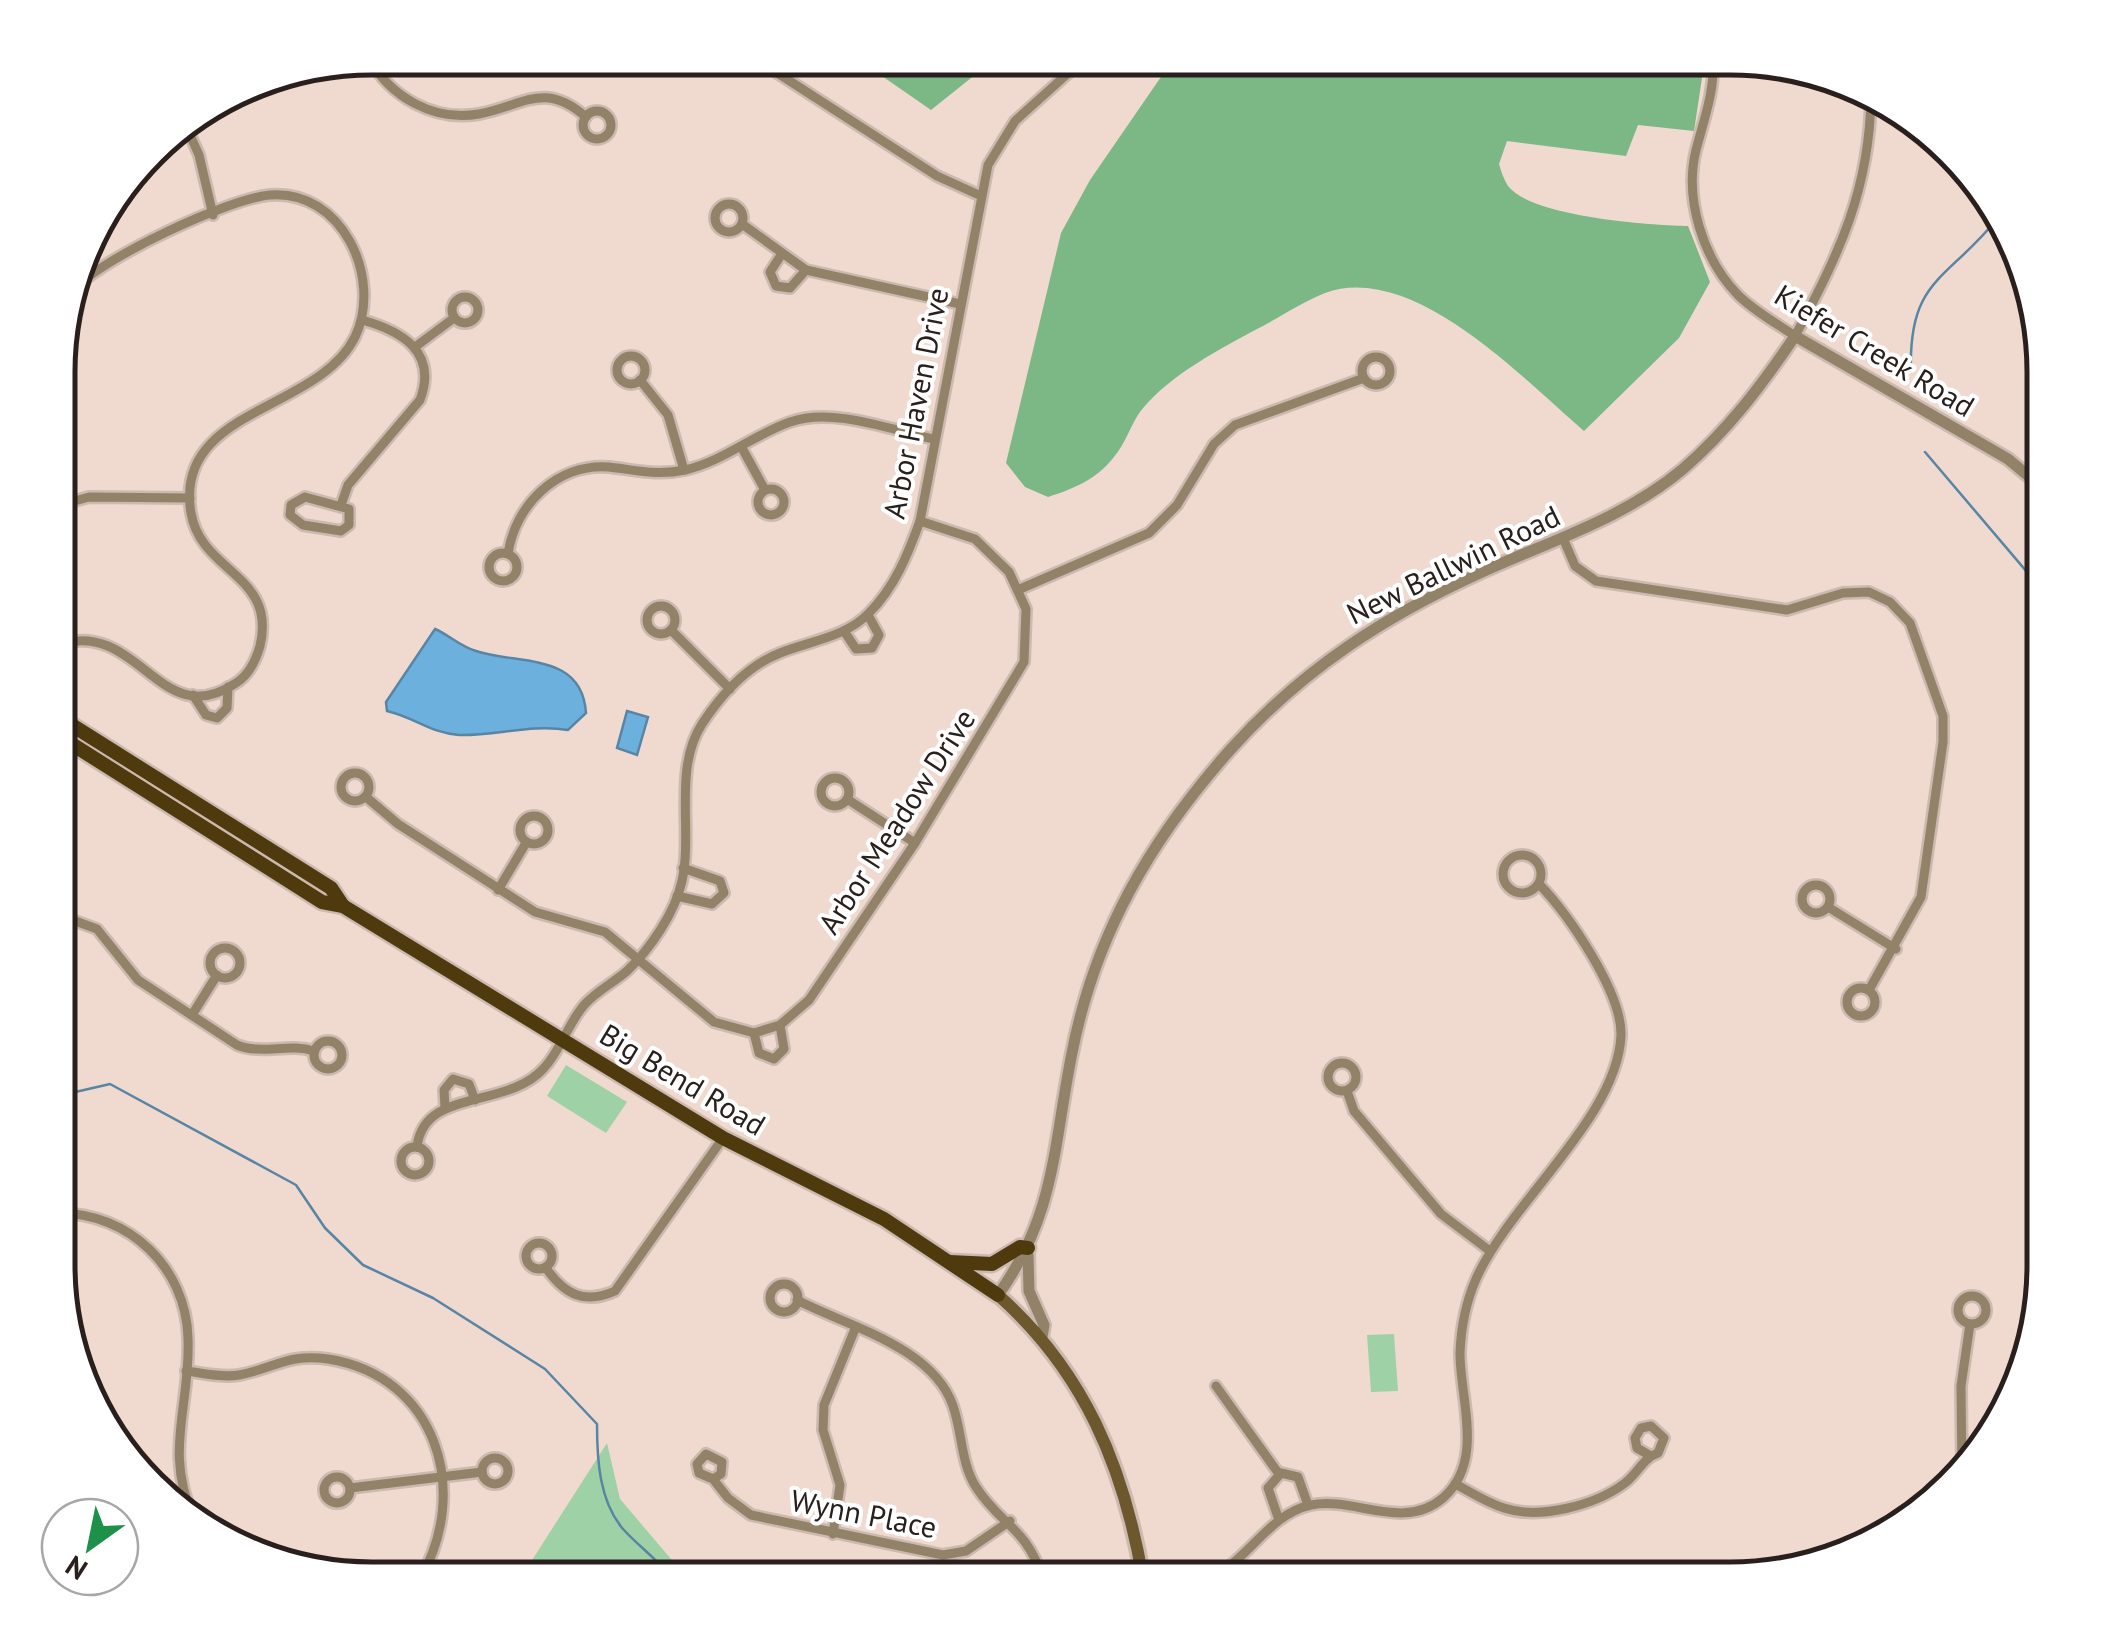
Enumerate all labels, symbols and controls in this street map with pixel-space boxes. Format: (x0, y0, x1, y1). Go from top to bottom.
street label: Kiefer Creek Road (1768, 275, 1982, 425)
street label: Arbor Haven Drive (874, 284, 956, 522)
street label: New Ballwin Road (1340, 496, 1566, 632)
street label: Arbor Meadow Drive (809, 701, 983, 941)
street label: Big Bend Road (593, 1014, 773, 1144)
street label: Wynn Place (788, 1480, 940, 1546)
north arrow (40, 1497, 140, 1597)
text: N (58, 1548, 94, 1589)

